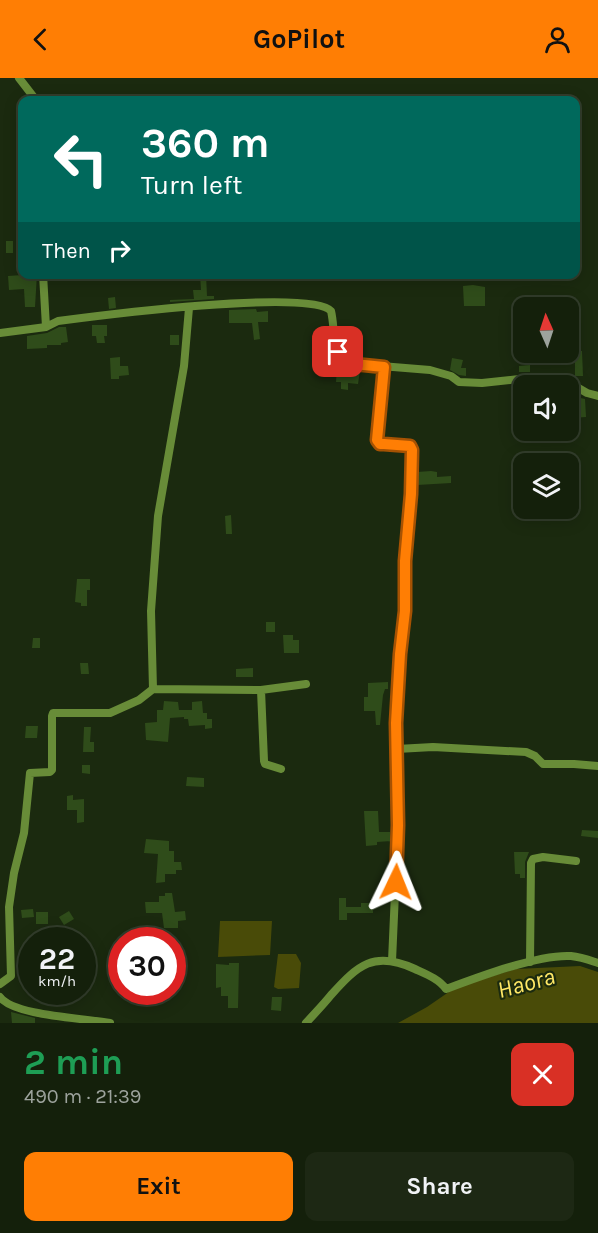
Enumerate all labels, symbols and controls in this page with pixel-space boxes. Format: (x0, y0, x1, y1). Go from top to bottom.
icon: back (24, 23, 57, 56)
text: GoPilot (253, 23, 345, 55)
icon: person (541, 23, 574, 56)
text: 360 m (141, 118, 270, 168)
icon: left (42, 120, 120, 198)
text: Turn left (141, 169, 242, 201)
icon: right (103, 234, 136, 267)
text: Then (42, 238, 91, 264)
north arrow (513, 297, 579, 363)
map controls (513, 297, 579, 519)
pin (312, 326, 363, 377)
icon: arrive (321, 335, 354, 368)
button: sound (513, 375, 579, 441)
button: layers (513, 453, 579, 519)
position arrow (364, 850, 428, 914)
speed limit sign: 30 (108, 927, 186, 1005)
text: 22 (39, 941, 75, 977)
water label: Haora (494, 962, 558, 1004)
text: km/h (38, 972, 76, 990)
text: 2 min (24, 1041, 123, 1083)
button: close (511, 1043, 574, 1106)
text: 490 m · 21:39 (24, 1085, 141, 1108)
button: Exit (24, 1152, 293, 1221)
button: Share (305, 1152, 574, 1221)

